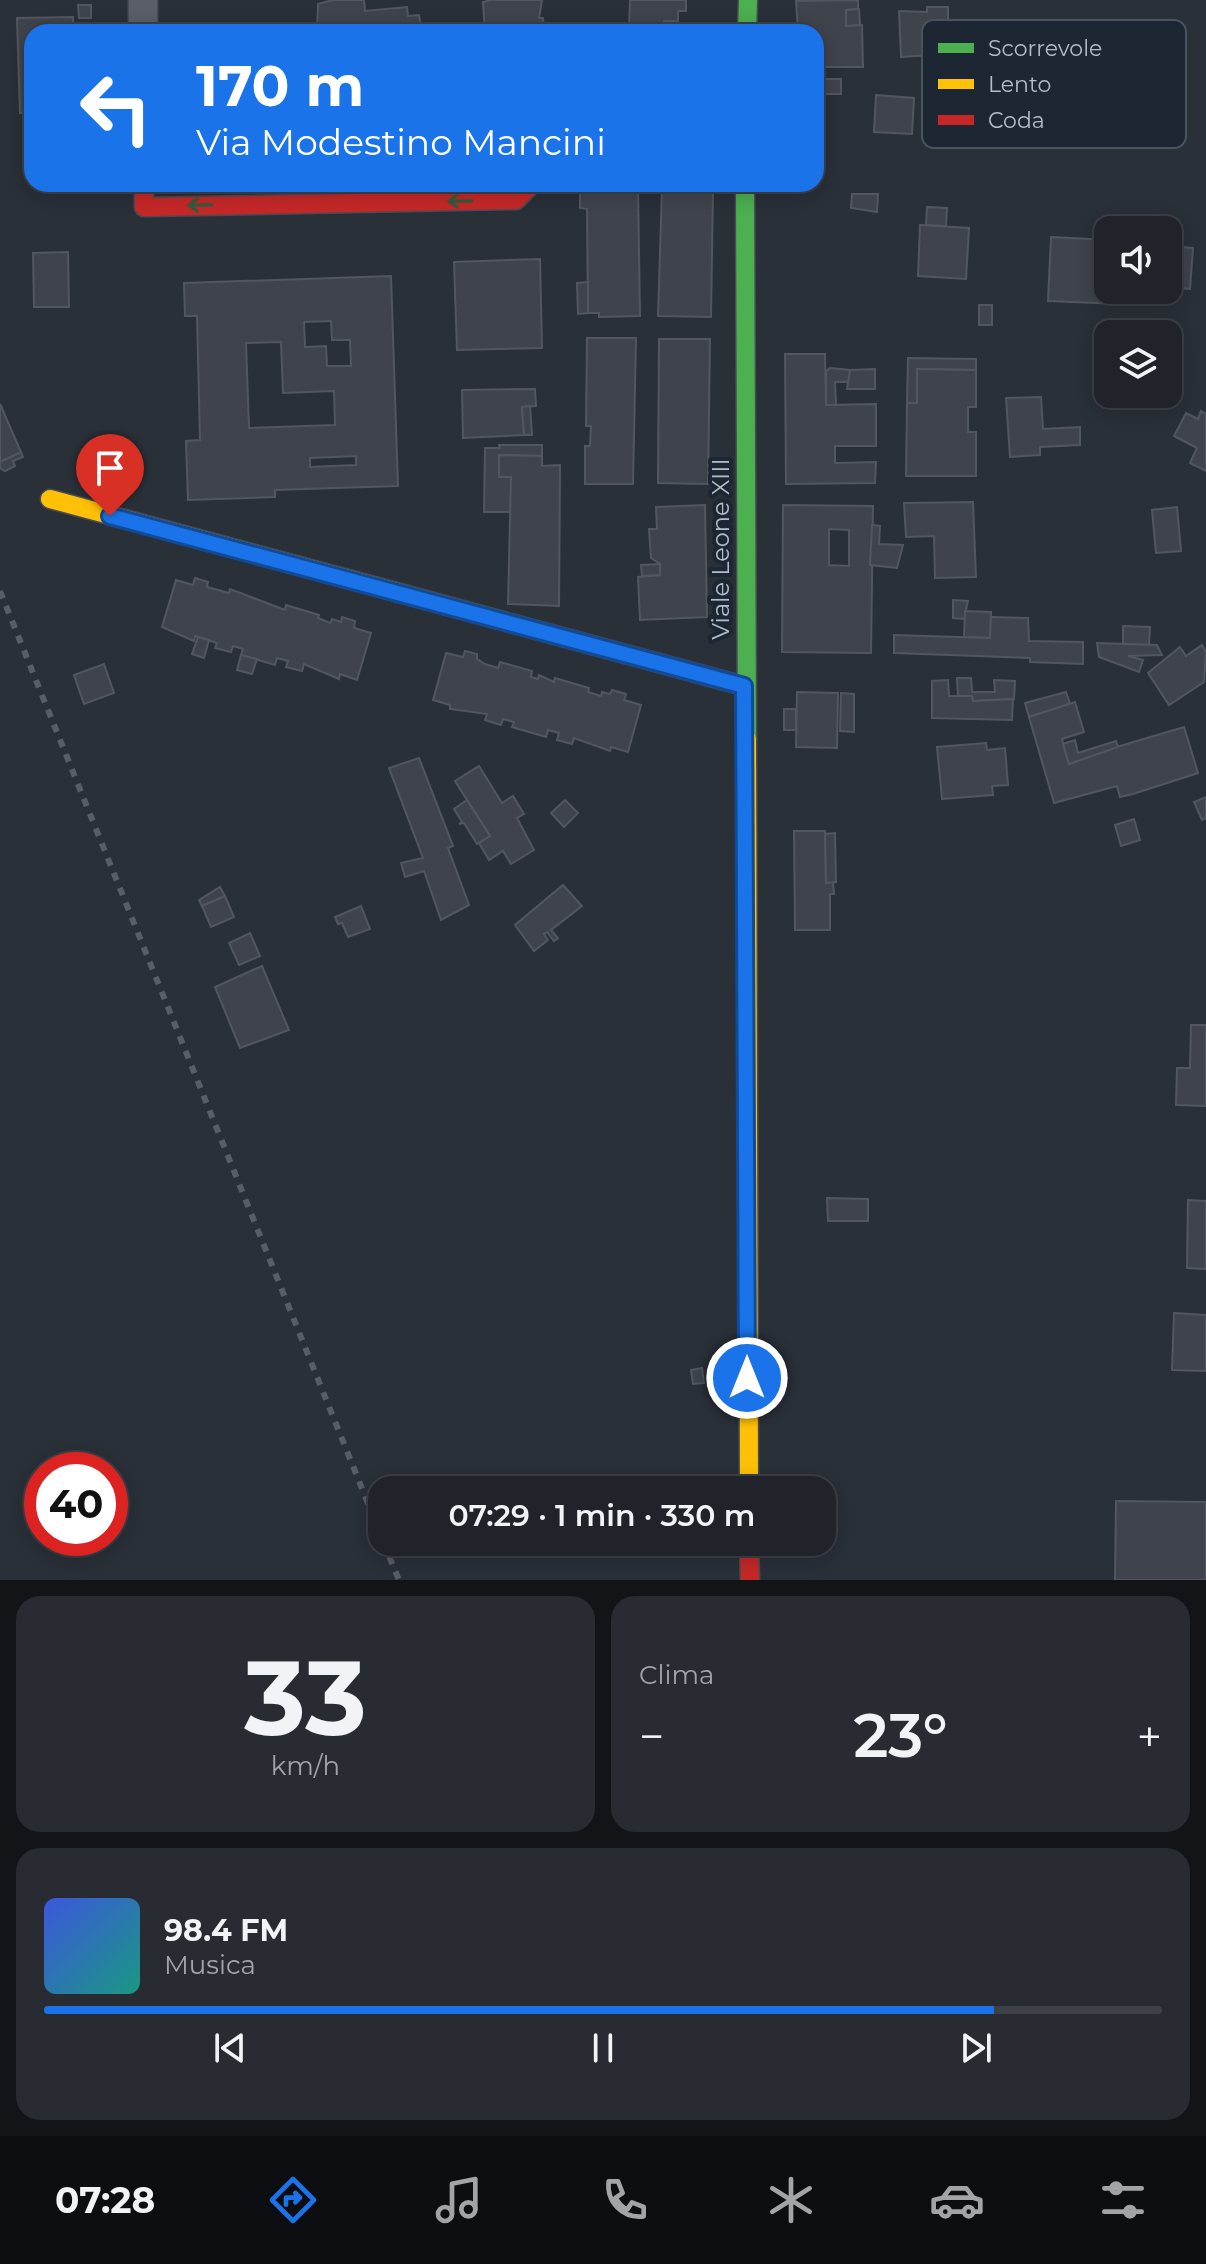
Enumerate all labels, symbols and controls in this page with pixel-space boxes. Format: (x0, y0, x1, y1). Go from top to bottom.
legend (922, 20, 1186, 148)
text: Scorrevole (988, 35, 1102, 62)
text: 170 m (196, 52, 364, 120)
icon: left (64, 56, 168, 160)
text: Lento (988, 71, 1051, 98)
text: Coda (988, 107, 1045, 134)
text: Via Modestino Mancini (196, 120, 606, 164)
one-way arrow (447, 193, 474, 208)
one-way arrow (187, 198, 214, 213)
map controls (1094, 216, 1182, 408)
button: sound (1094, 216, 1182, 304)
button: layers (1094, 320, 1182, 408)
pin (76, 434, 144, 516)
icon: arrive (88, 446, 132, 490)
street label: Viale Leone XIII (706, 458, 735, 640)
position arrow (705, 1336, 789, 1420)
speed limit sign: 40 (24, 1452, 128, 1556)
text: 07:29 · 1 min · 330 m (449, 1497, 755, 1534)
text: 33 (244, 1634, 367, 1761)
text: Clima (639, 1659, 714, 1691)
text: 23° (853, 1699, 948, 1772)
text: − (639, 1709, 664, 1763)
text: + (1137, 1709, 1162, 1763)
text: km/h (271, 1750, 340, 1782)
text: 98.4 FM (164, 1912, 288, 1949)
text: Musica (164, 1949, 256, 1981)
icon: previous (208, 2026, 252, 2070)
icon: pause (581, 2026, 625, 2070)
icon: next (954, 2026, 998, 2070)
icon: directions (265, 2172, 321, 2228)
icon: music (431, 2172, 487, 2228)
icon: phone (597, 2172, 653, 2228)
icon: climate (763, 2172, 819, 2228)
icon: car (929, 2172, 985, 2228)
icon: filters (1095, 2172, 1151, 2228)
text: 07:28 (55, 2178, 155, 2222)

